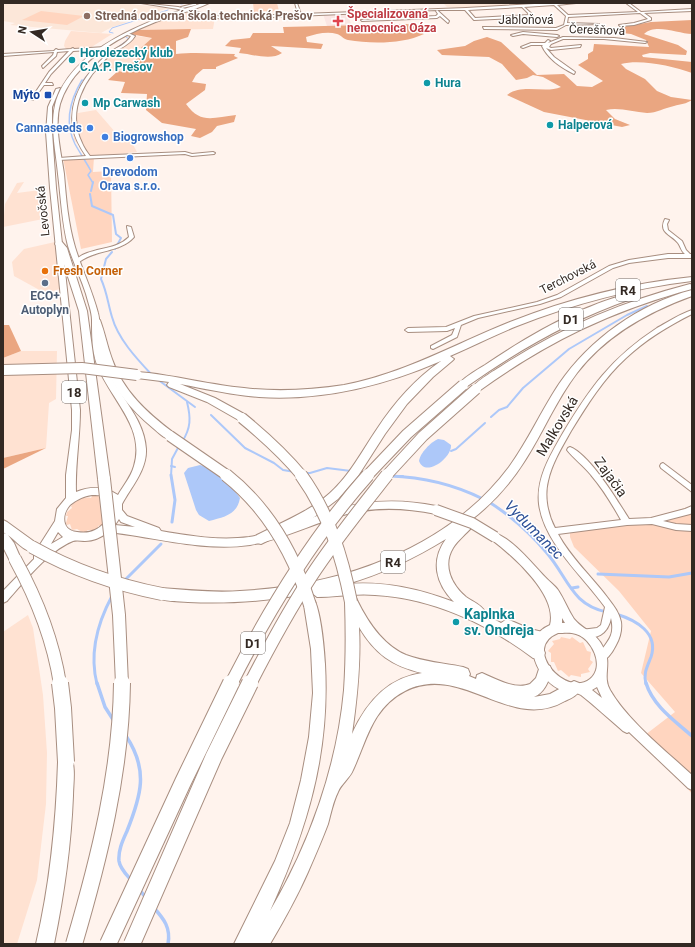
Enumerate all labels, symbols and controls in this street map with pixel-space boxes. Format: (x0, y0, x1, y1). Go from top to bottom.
place label: Špecializovaná nemocnica Oáza (347, 6, 437, 35)
place label: Stredná odborná škola technická Prešov (95, 9, 313, 23)
marker: Stredná odborná škola technická Prešov (82, 11, 92, 21)
north arrow (12, 12, 52, 52)
street label: Jabloňová (498, 13, 554, 27)
marker: Špecializovaná nemocnica Oáza (332, 15, 344, 27)
street label: Čerešňová (569, 21, 625, 38)
text: N (16, 25, 30, 35)
place label: Horolezecký klub C.A.P. Prešov (80, 46, 173, 74)
marker: Horolezecký klub C.A.P. Prešov (67, 55, 77, 65)
place label: Hura (435, 76, 461, 90)
marker: Hura (422, 78, 432, 88)
place label: Mýto (13, 88, 40, 102)
marker: Mýto (43, 90, 53, 100)
place label: Mp Carwash (93, 96, 160, 110)
marker: Mp Carwash (80, 98, 90, 108)
place label: Halperová (558, 118, 613, 132)
marker: Halperová (545, 120, 555, 130)
place label: Cannaseeds (16, 121, 82, 135)
marker: Cannaseeds (85, 123, 95, 133)
place label: Biogrowshop (113, 130, 184, 144)
marker: Biogrowshop (100, 132, 110, 142)
marker: Drevodom Orava s.r.o. (125, 153, 135, 163)
place label: Drevodom Orava s.r.o. (99, 165, 161, 193)
street label: Levočská (33, 185, 53, 237)
street label: Terchovská (538, 257, 598, 297)
place label: Fresh Corner (53, 264, 123, 278)
marker: Fresh Corner (40, 266, 50, 276)
marker: ECO+ Autoplyn (40, 278, 50, 288)
road number: R4 (616, 279, 640, 301)
place label: ECO+ Autoplyn (21, 289, 69, 317)
road number: D1 (559, 308, 583, 330)
road number: 18 (62, 381, 86, 403)
street label: Malkovská (533, 393, 581, 459)
street label: Zajačia (591, 454, 631, 500)
water label: Vydumanec (501, 497, 568, 564)
road number: R4 (381, 551, 405, 573)
place label: Kaplnka sv. Ondreja (464, 606, 534, 638)
marker: Kaplnka sv. Ondreja (451, 617, 461, 627)
road number: D1 (241, 632, 265, 654)

